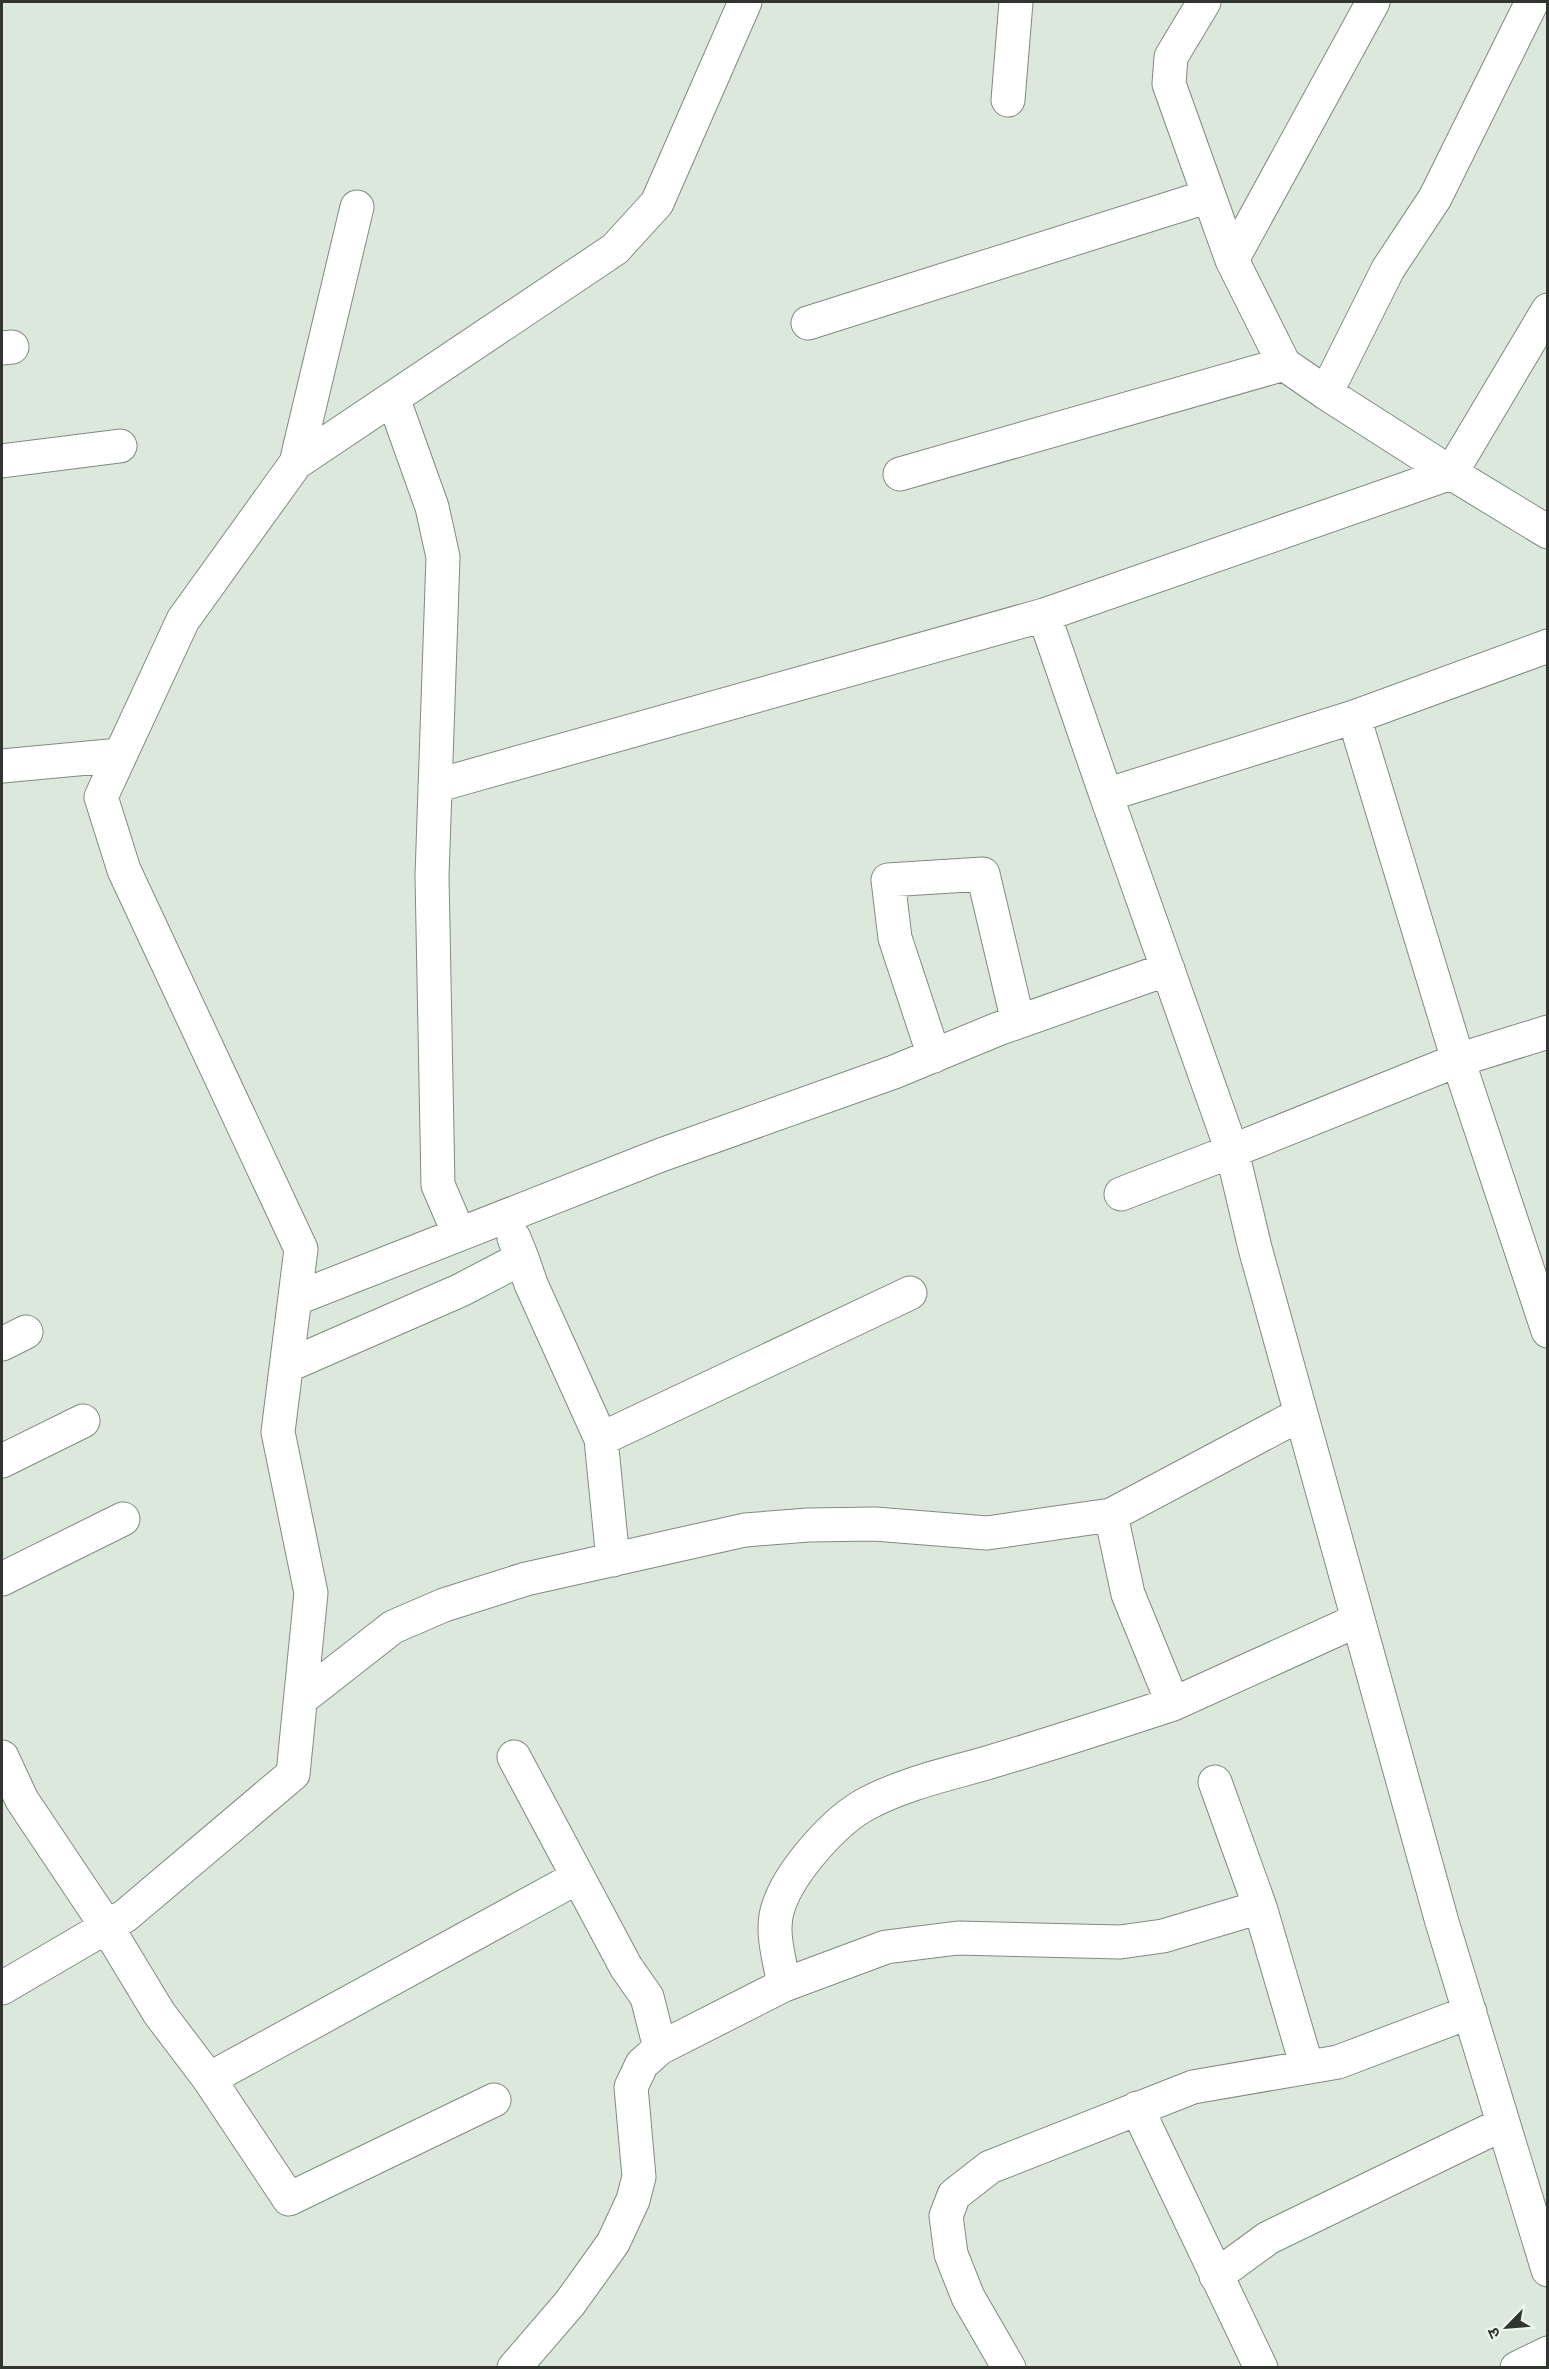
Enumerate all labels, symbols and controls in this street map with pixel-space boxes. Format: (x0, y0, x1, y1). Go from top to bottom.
north arrow (1477, 2297, 1537, 2357)
text: उ (1484, 2325, 1504, 2341)

